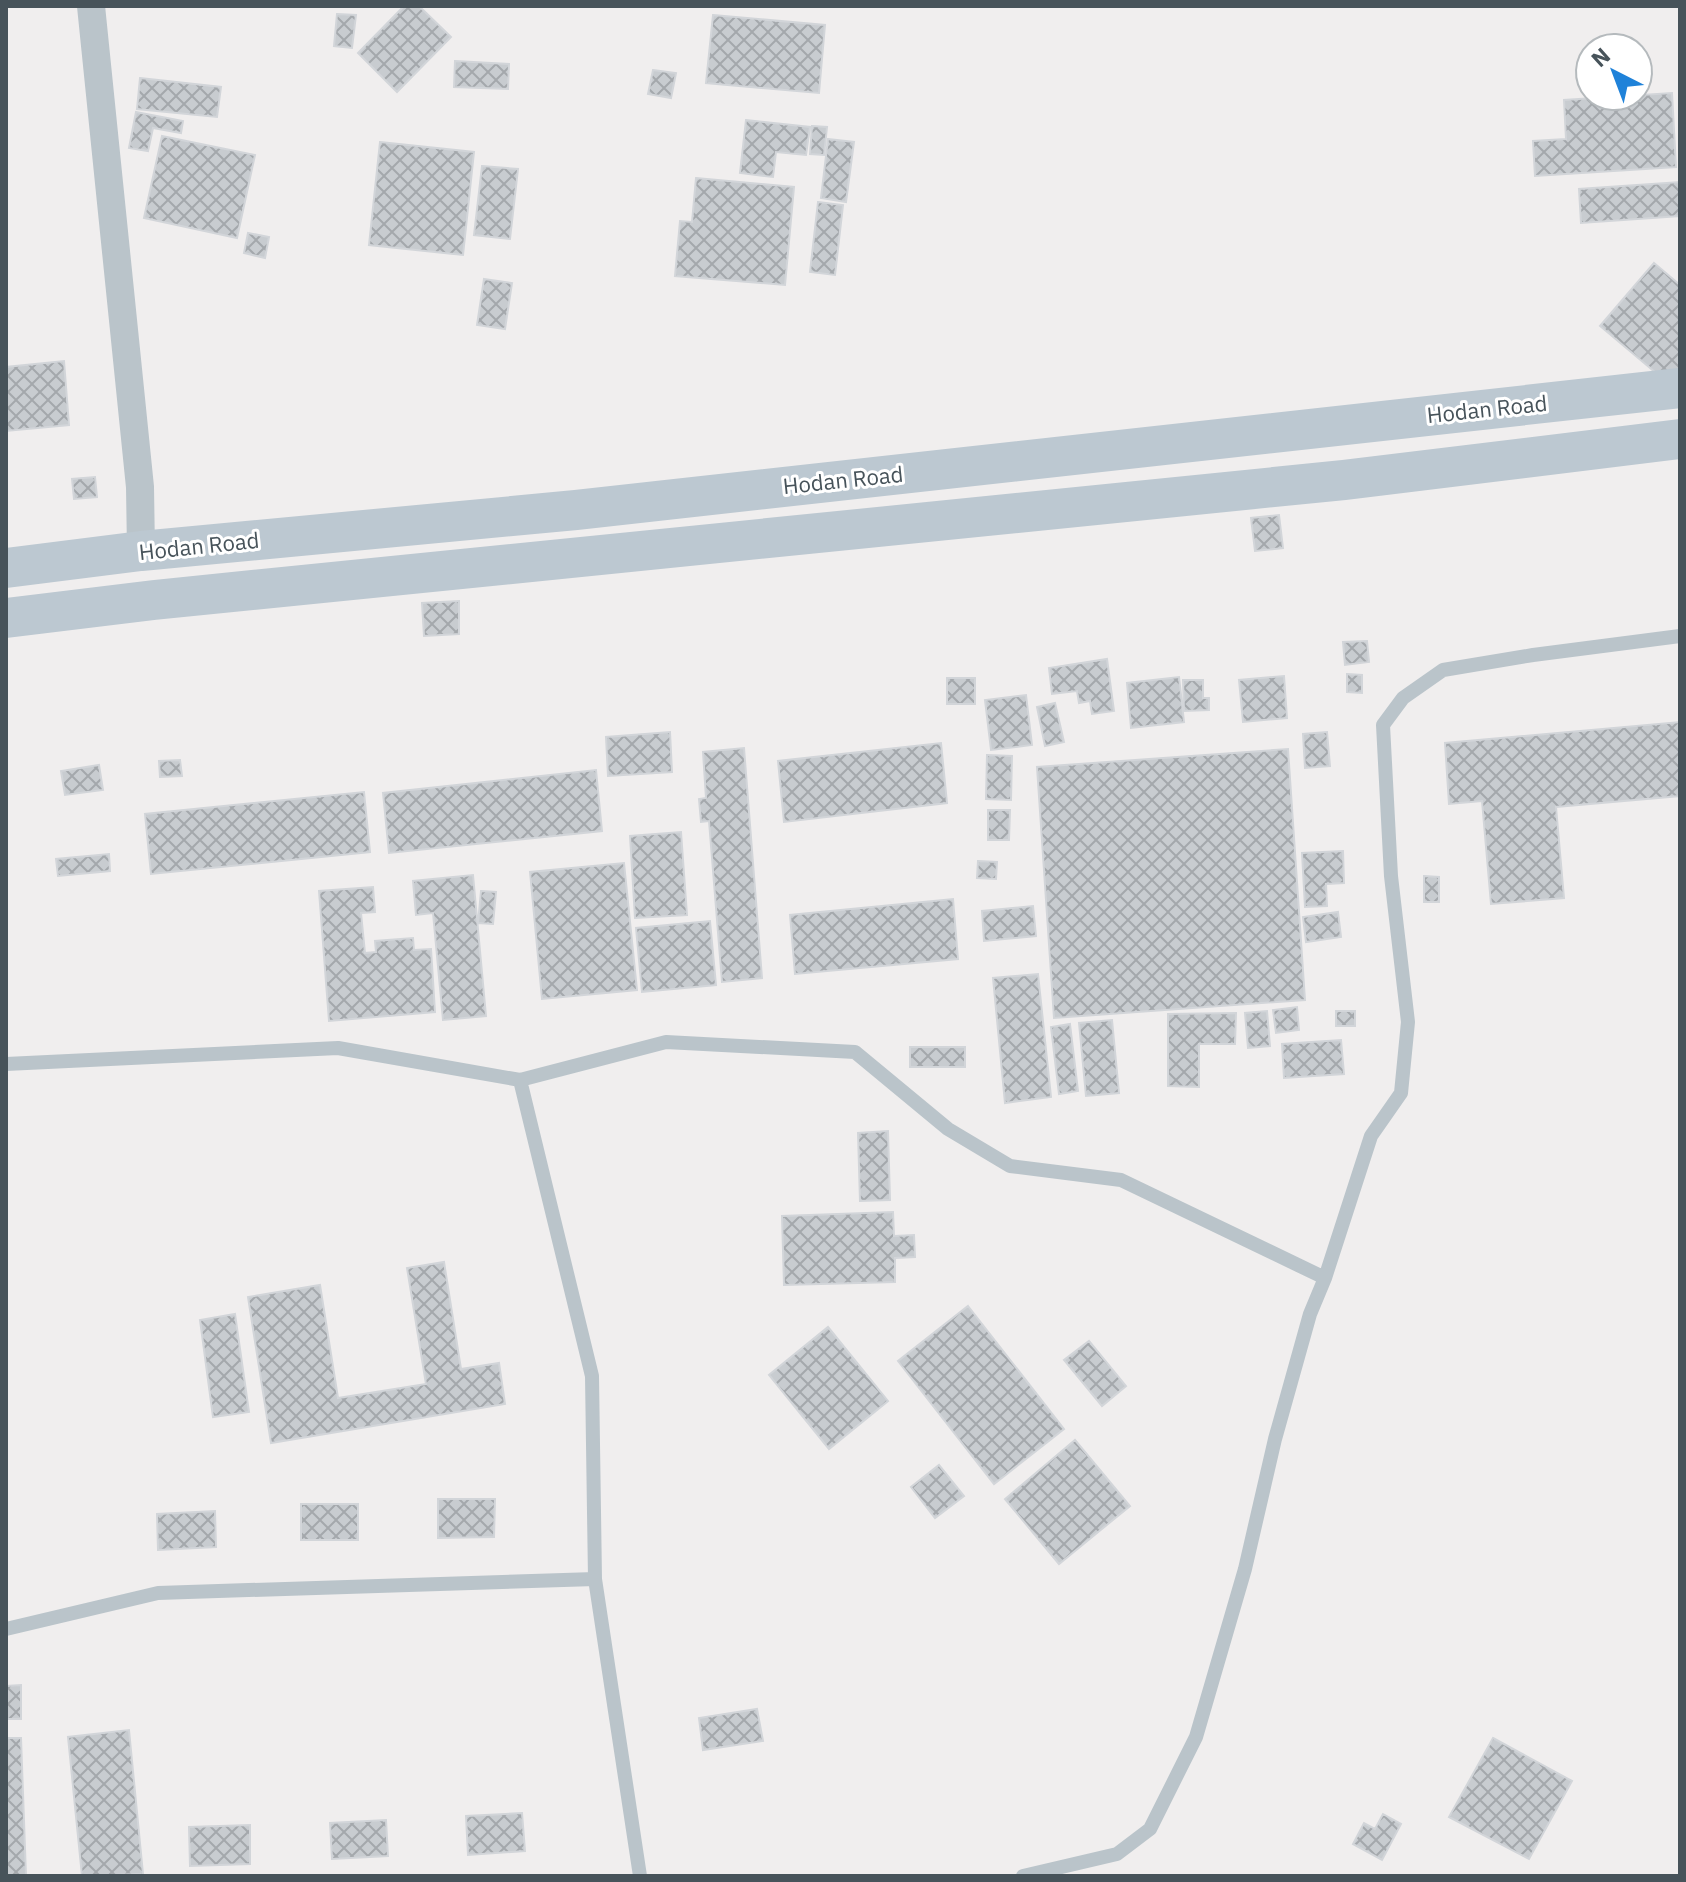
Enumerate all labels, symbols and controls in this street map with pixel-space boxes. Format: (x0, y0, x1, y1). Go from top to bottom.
north arrow (1574, 32, 1654, 112)
text: N (1585, 41, 1616, 73)
street label: Hodan Road (1425, 388, 1548, 429)
street label: Hodan Road (781, 459, 904, 500)
street label: Hodan Road (137, 525, 260, 566)

